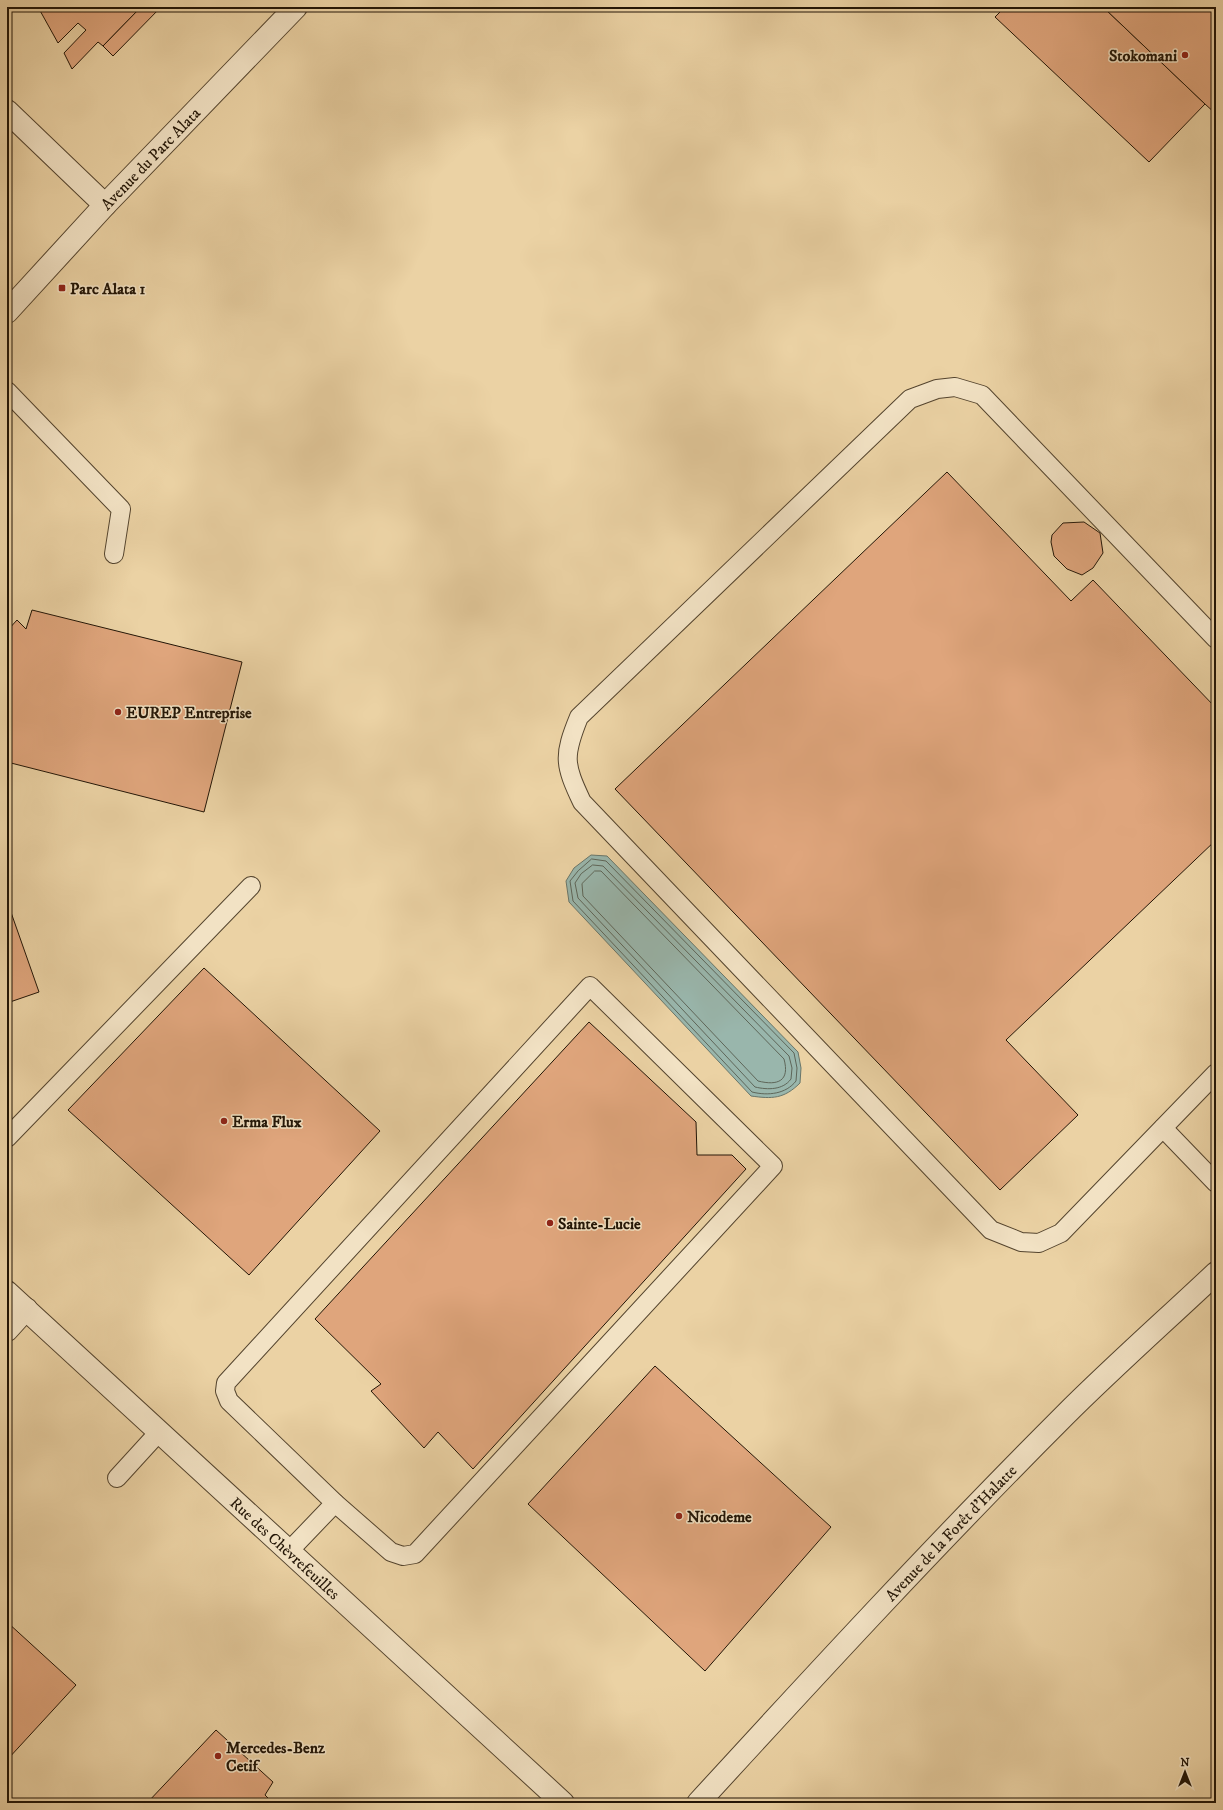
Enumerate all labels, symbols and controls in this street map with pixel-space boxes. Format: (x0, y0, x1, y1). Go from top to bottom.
place label: Stokomani (1109, 46, 1177, 66)
marker: Stokomani (1180, 50, 1190, 60)
street label: Avenue du Parc Alata (97, 103, 205, 214)
place label: Parc Alata 1 (70, 279, 145, 299)
marker: Parc Alata 1 (57, 283, 67, 293)
place label: EUREP Entreprise (126, 703, 252, 723)
marker: EUREP Entreprise (113, 707, 123, 717)
place label: Erma Flux (232, 1112, 302, 1132)
marker: Erma Flux (219, 1116, 229, 1126)
place label: Sainte-Lucie (558, 1214, 641, 1234)
marker: Sainte-Lucie (545, 1218, 555, 1228)
street label: Avenue de la Forêt d'Halatte (881, 1461, 1022, 1606)
street label: Rue des Chèvrefeuilles (226, 1493, 344, 1604)
place label: Nicodeme (687, 1507, 752, 1527)
marker: Nicodeme (674, 1511, 684, 1521)
place label: Mercedes-Benz Cetif (226, 1738, 325, 1776)
marker: Mercedes-Benz Cetif (213, 1751, 223, 1761)
north arrow (1165, 1752, 1205, 1792)
text: N (1180, 1756, 1190, 1770)

